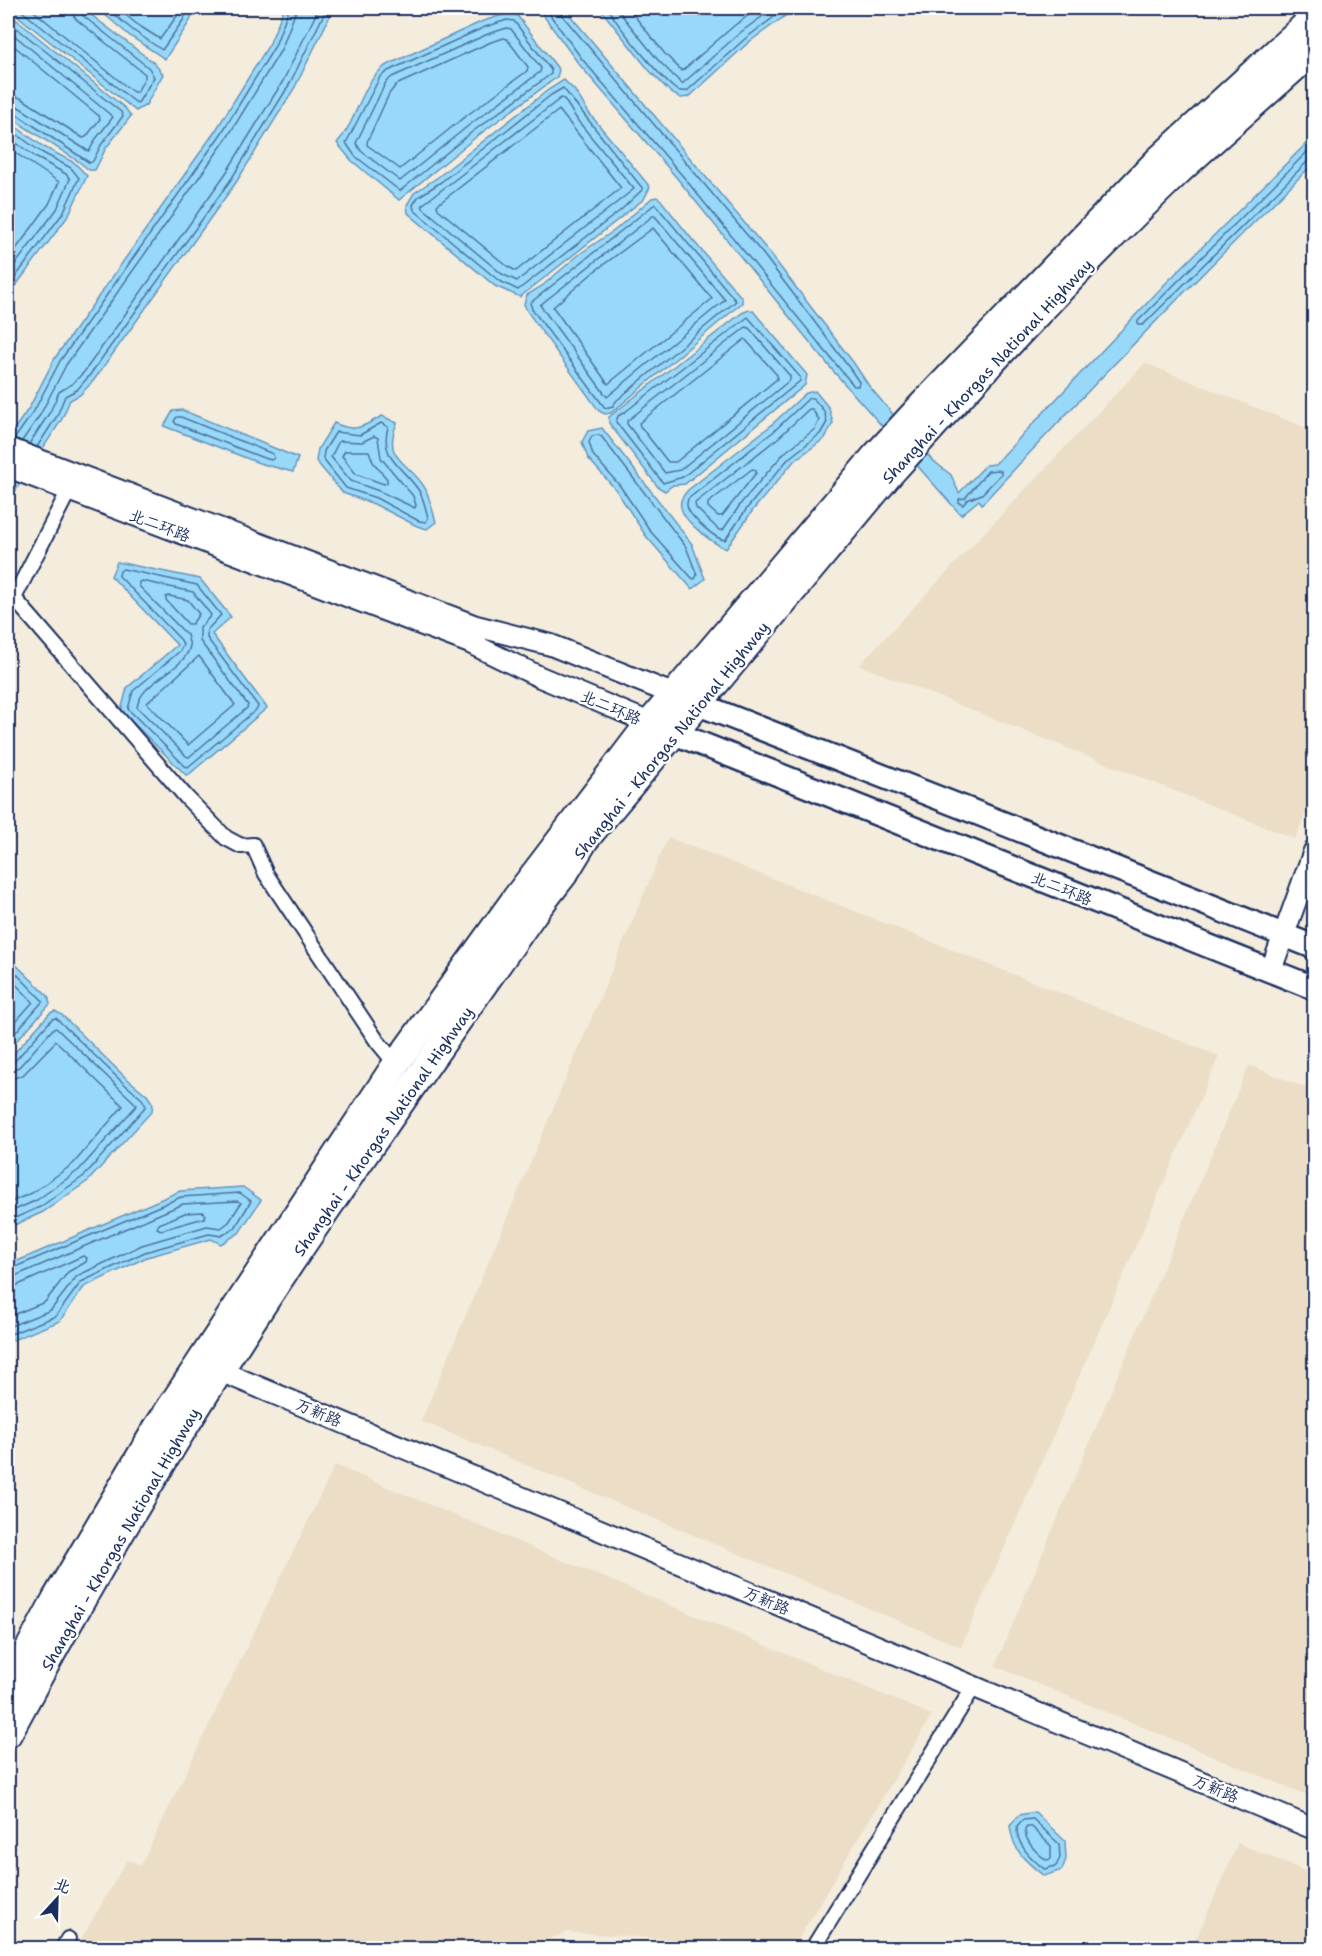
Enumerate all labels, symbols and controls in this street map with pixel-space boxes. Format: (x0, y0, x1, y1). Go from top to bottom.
street label: Shanghai - Khorgas National Highway (877, 254, 1097, 488)
street label: 北二环路 (126, 504, 193, 547)
street label: Shanghai - Khorgas National Highway (569, 617, 774, 864)
street label: 北二环路 (577, 685, 644, 730)
street label: 北二环路 (1028, 867, 1095, 910)
street label: Shanghai - Khorgas National Highway (289, 1002, 478, 1260)
street label: 万新路 (293, 1393, 345, 1432)
street label: Shanghai - Khorgas National Highway (36, 1404, 205, 1674)
street label: 万新路 (741, 1581, 793, 1620)
street label: 万新路 (1190, 1769, 1242, 1808)
north arrow (27, 1869, 87, 1929)
text: 北 (51, 1873, 74, 1898)

